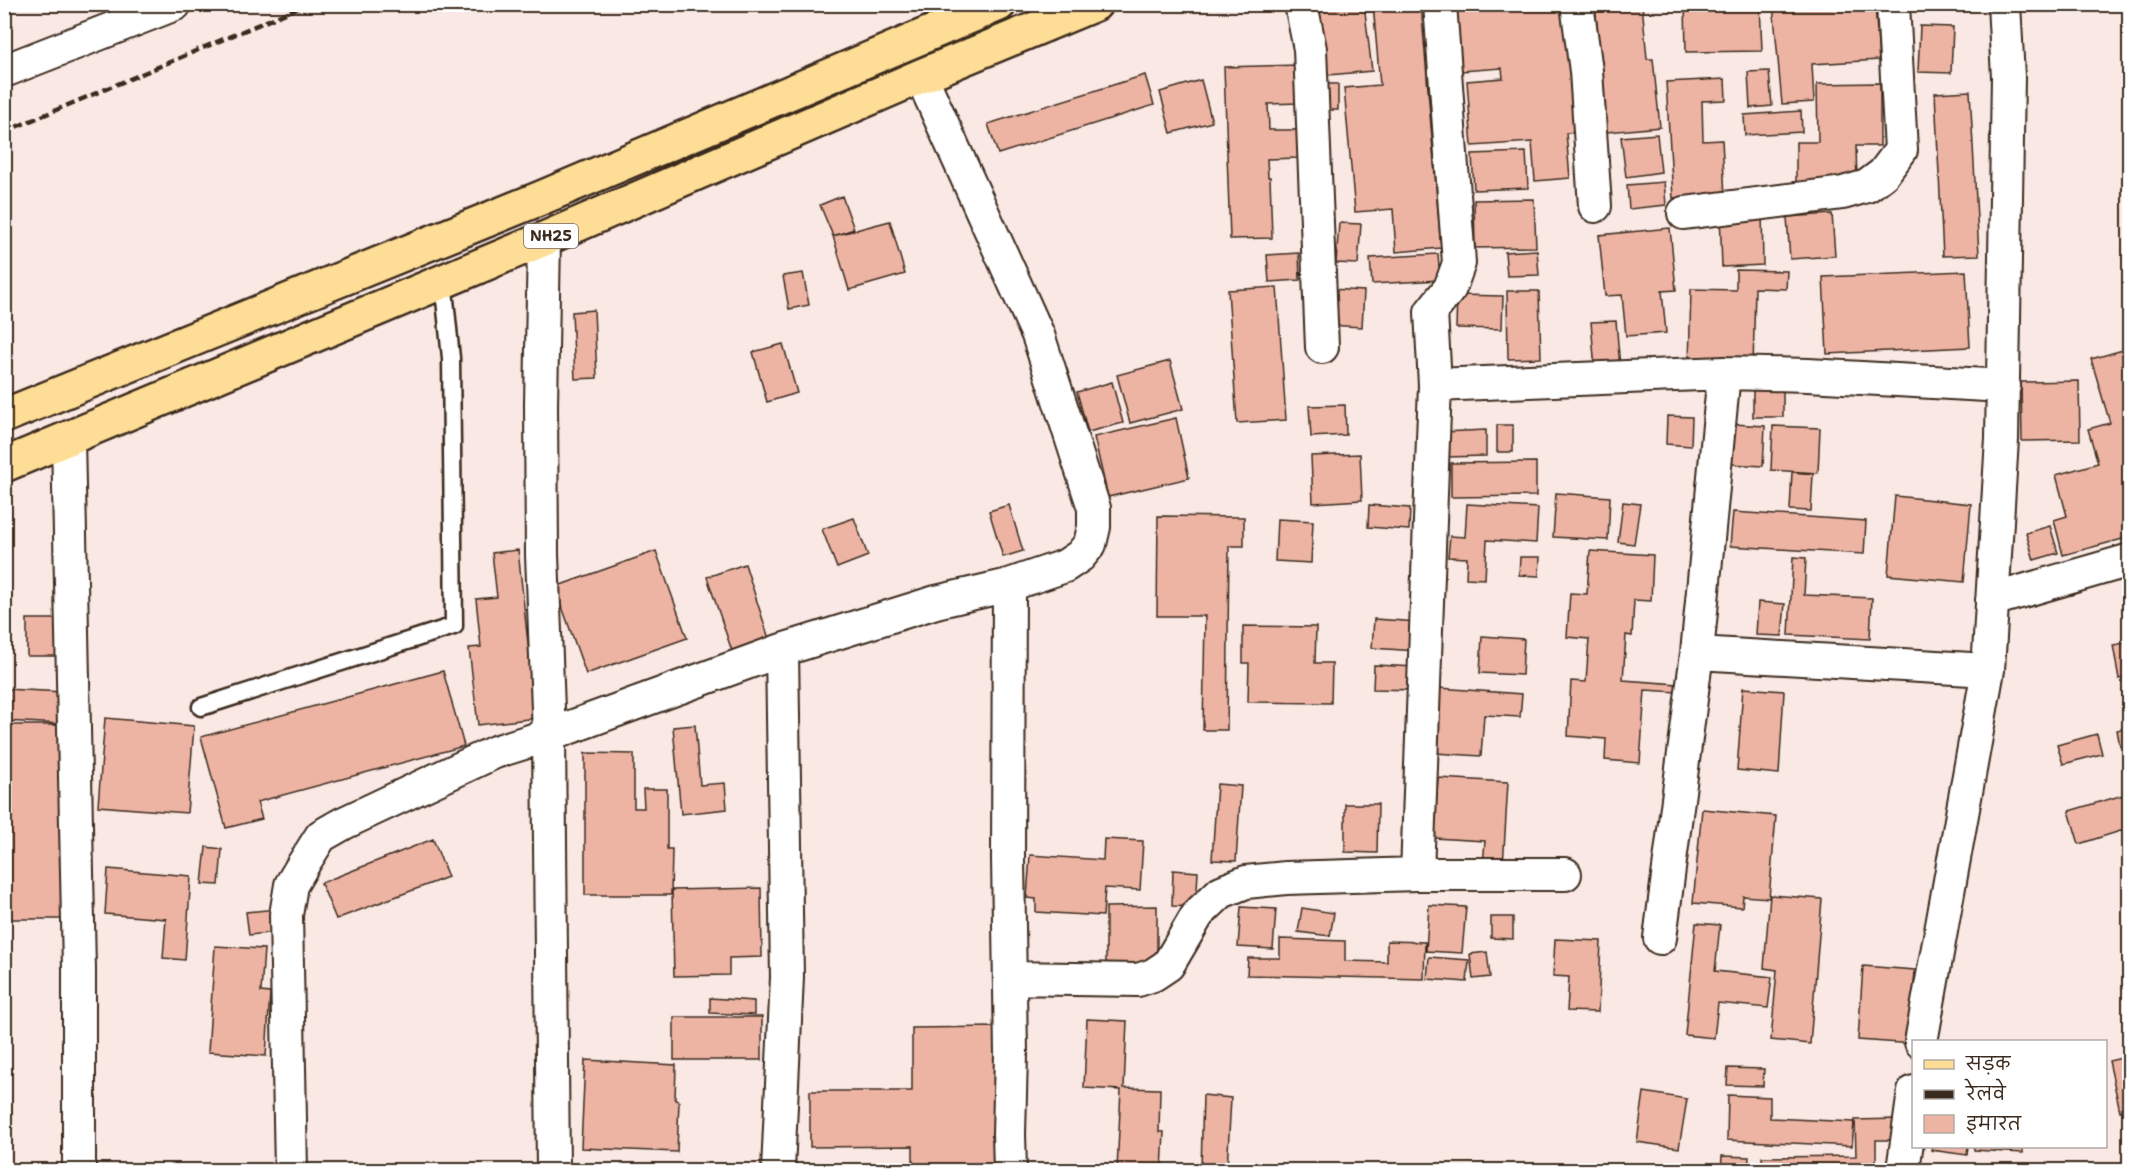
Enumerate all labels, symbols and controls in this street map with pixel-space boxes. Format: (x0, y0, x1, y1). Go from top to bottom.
road number: NH25 (524, 224, 578, 248)
legend (1912, 1040, 2107, 1148)
text: सड़क (1965, 1052, 2011, 1076)
text: रेलवे (1964, 1078, 2007, 1106)
text: इमारत (1966, 1112, 2022, 1136)

